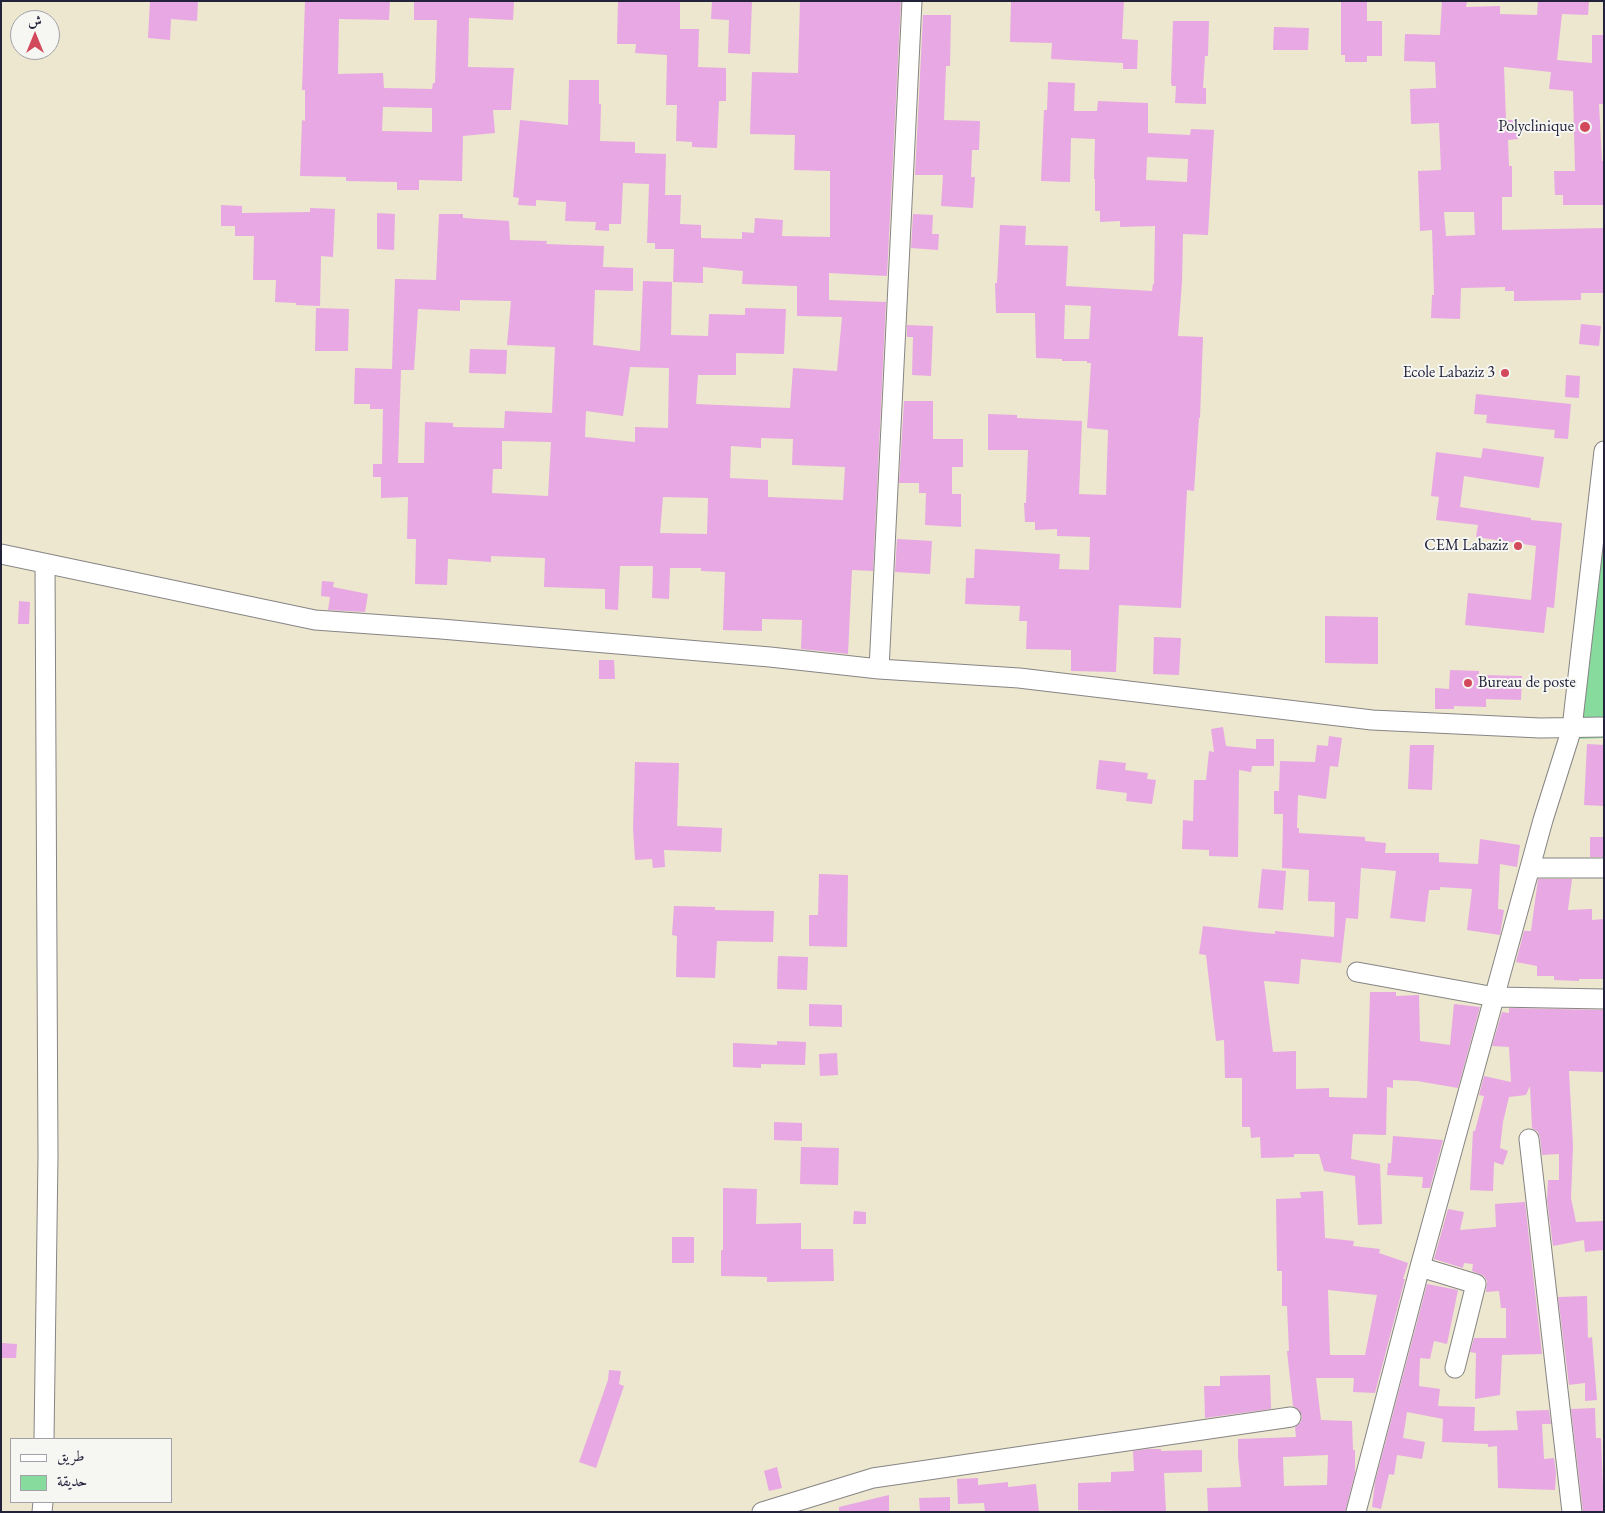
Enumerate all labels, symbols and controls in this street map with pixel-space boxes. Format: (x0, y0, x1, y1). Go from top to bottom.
north arrow (10, 10, 60, 60)
text: ش (28, 12, 42, 30)
place label: Polyclinique (1498, 117, 1574, 137)
marker: Polyclinique (1578, 120, 1592, 134)
place label: Ecole Labaziz 3 (1403, 363, 1495, 383)
marker: Ecole Labaziz 3 (1499, 367, 1511, 379)
place label: CEM Labaziz (1424, 536, 1508, 556)
marker: CEM Labaziz (1512, 540, 1524, 552)
place label: Bureau de poste (1478, 673, 1576, 693)
marker: Bureau de poste (1462, 677, 1474, 689)
legend (10, 1438, 172, 1503)
text: طريق (57, 1446, 84, 1465)
text: حديقة (57, 1471, 87, 1490)

